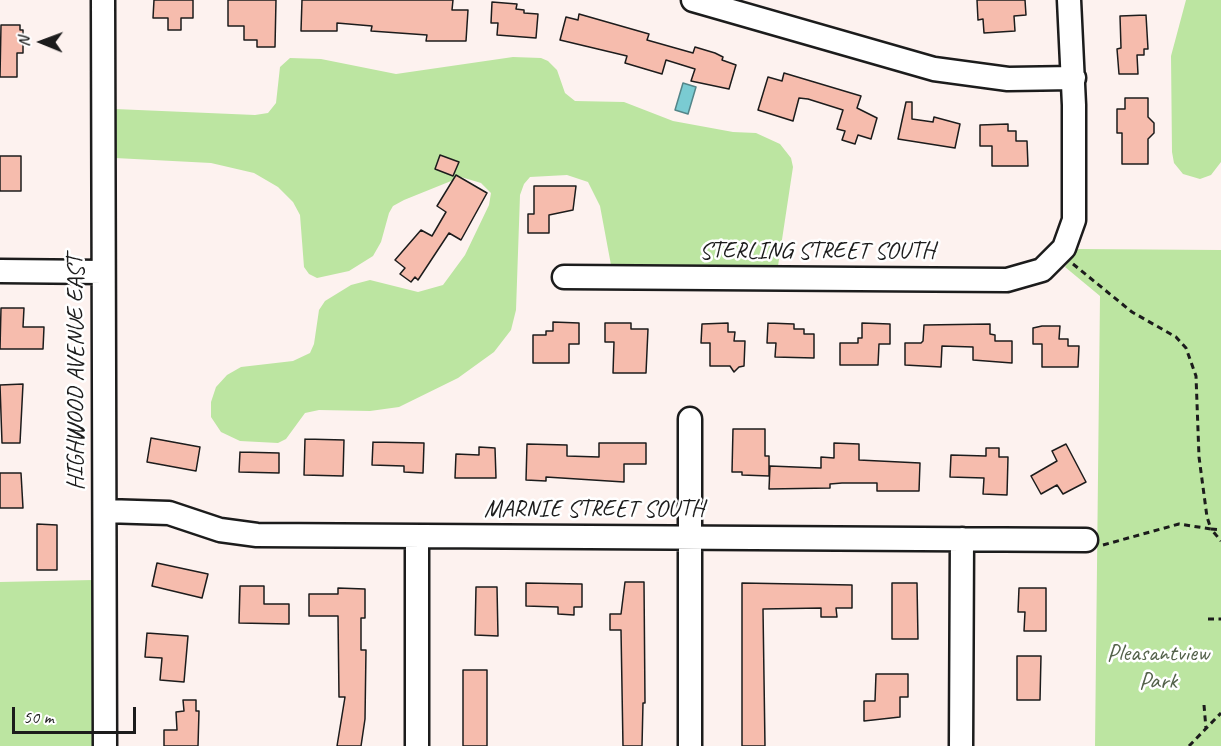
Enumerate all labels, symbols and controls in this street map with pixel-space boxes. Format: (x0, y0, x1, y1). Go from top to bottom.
north arrow (12, 12, 72, 72)
text: N (14, 37, 34, 47)
street label: STERLING STREET SOUTH (699, 238, 935, 266)
street label: HIGHWOOD AVENUE EAST (63, 255, 91, 491)
street label: MARNIE STREET SOUTH (484, 496, 704, 524)
park label: Pleasantview Park (1107, 640, 1209, 696)
scale bar (15, 695, 140, 733)
text: 50 m (23, 706, 54, 728)

